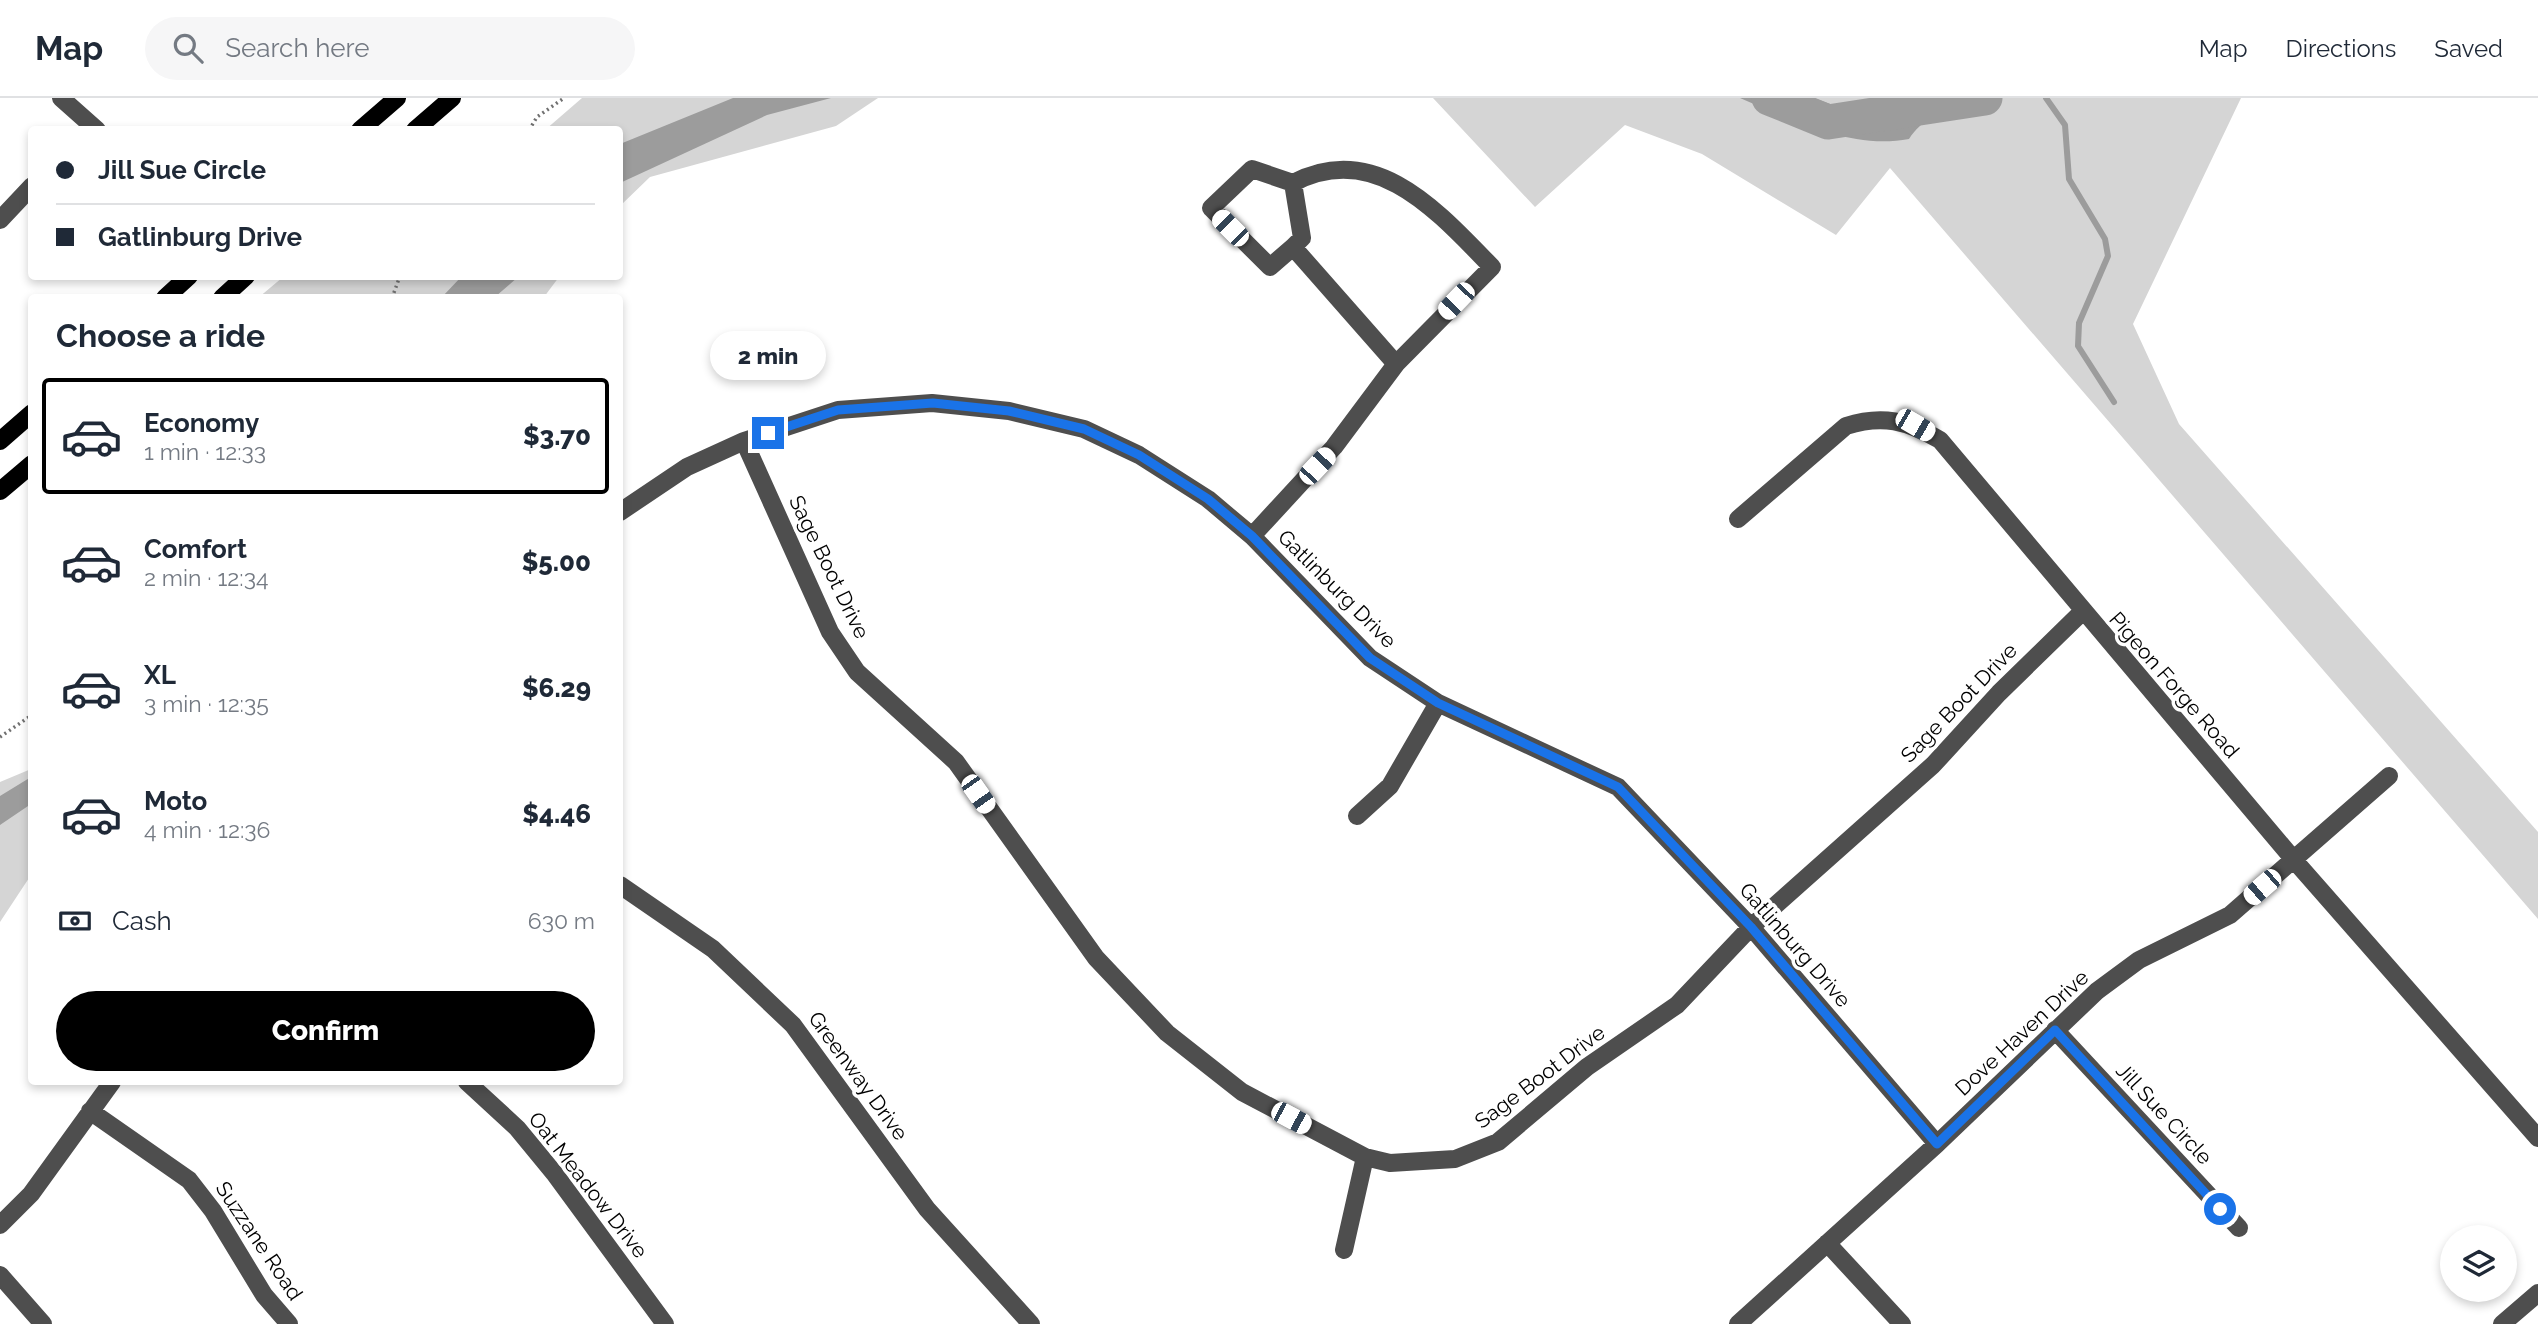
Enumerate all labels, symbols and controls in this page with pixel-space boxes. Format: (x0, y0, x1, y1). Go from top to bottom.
search box (145, 17, 635, 80)
text: Map (35, 29, 103, 68)
icon: search (169, 29, 207, 67)
text: Search here (225, 33, 370, 63)
text: Map (2199, 34, 2248, 63)
text: Directions (2286, 34, 2396, 63)
text: Saved (2434, 34, 2503, 63)
text: Jill Sue Circle (98, 155, 266, 185)
car (1208, 206, 1253, 250)
text: Gatlinburg Drive (98, 222, 302, 252)
car (1434, 279, 1479, 323)
text: Choose a ride (56, 317, 265, 354)
callout: 2 min (710, 331, 826, 380)
text: 2 min (738, 342, 798, 369)
icon: car (60, 405, 123, 468)
car (1892, 405, 1939, 445)
text: Economy (144, 408, 259, 438)
route end (752, 417, 784, 449)
text: $3.70 (523, 421, 591, 451)
text: 1 min · 12:33 (144, 438, 266, 465)
car (1295, 443, 1340, 489)
street label: Sage Boot Drive (784, 491, 875, 642)
street label: Gatlinburg Drive (1273, 524, 1402, 653)
icon: car (60, 531, 123, 594)
text: Comfort (144, 534, 247, 564)
text: $5.00 (522, 547, 591, 577)
text: 2 min · 12:34 (144, 564, 268, 591)
street label: Pigeon Forge Road (2104, 607, 2245, 763)
street label: Sage Boot Drive (1895, 638, 2022, 768)
icon: car (60, 657, 123, 720)
text: XL (144, 660, 176, 690)
text: $6.29 (522, 673, 591, 703)
text: 3 min · 12:35 (144, 690, 269, 717)
car (958, 771, 999, 817)
icon: car (60, 783, 123, 846)
text: Moto (144, 786, 207, 816)
text: $4.46 (522, 799, 591, 829)
text: 4 min · 12:36 (144, 816, 270, 843)
car (2240, 865, 2285, 909)
street label: Gatlinburg Drive (1734, 877, 1856, 1012)
icon: cash (56, 902, 94, 940)
text: Cash (112, 906, 172, 936)
text: 630 m (528, 907, 595, 934)
street label: Dove Haven Drive (1950, 965, 2093, 1101)
button: Confirm (56, 991, 595, 1071)
street label: Greenway Drive (803, 1006, 913, 1145)
street label: Sage Boot Drive (1470, 1020, 1610, 1134)
street label: Jill Sue Circle (2111, 1058, 2218, 1169)
car (1268, 1099, 1315, 1137)
street label: Oat Meadow Drive (524, 1107, 653, 1263)
street label: Suzzane Road (211, 1177, 308, 1305)
route start (2204, 1193, 2236, 1225)
map controls (2440, 1225, 2517, 1302)
button: layers (2440, 1225, 2517, 1302)

